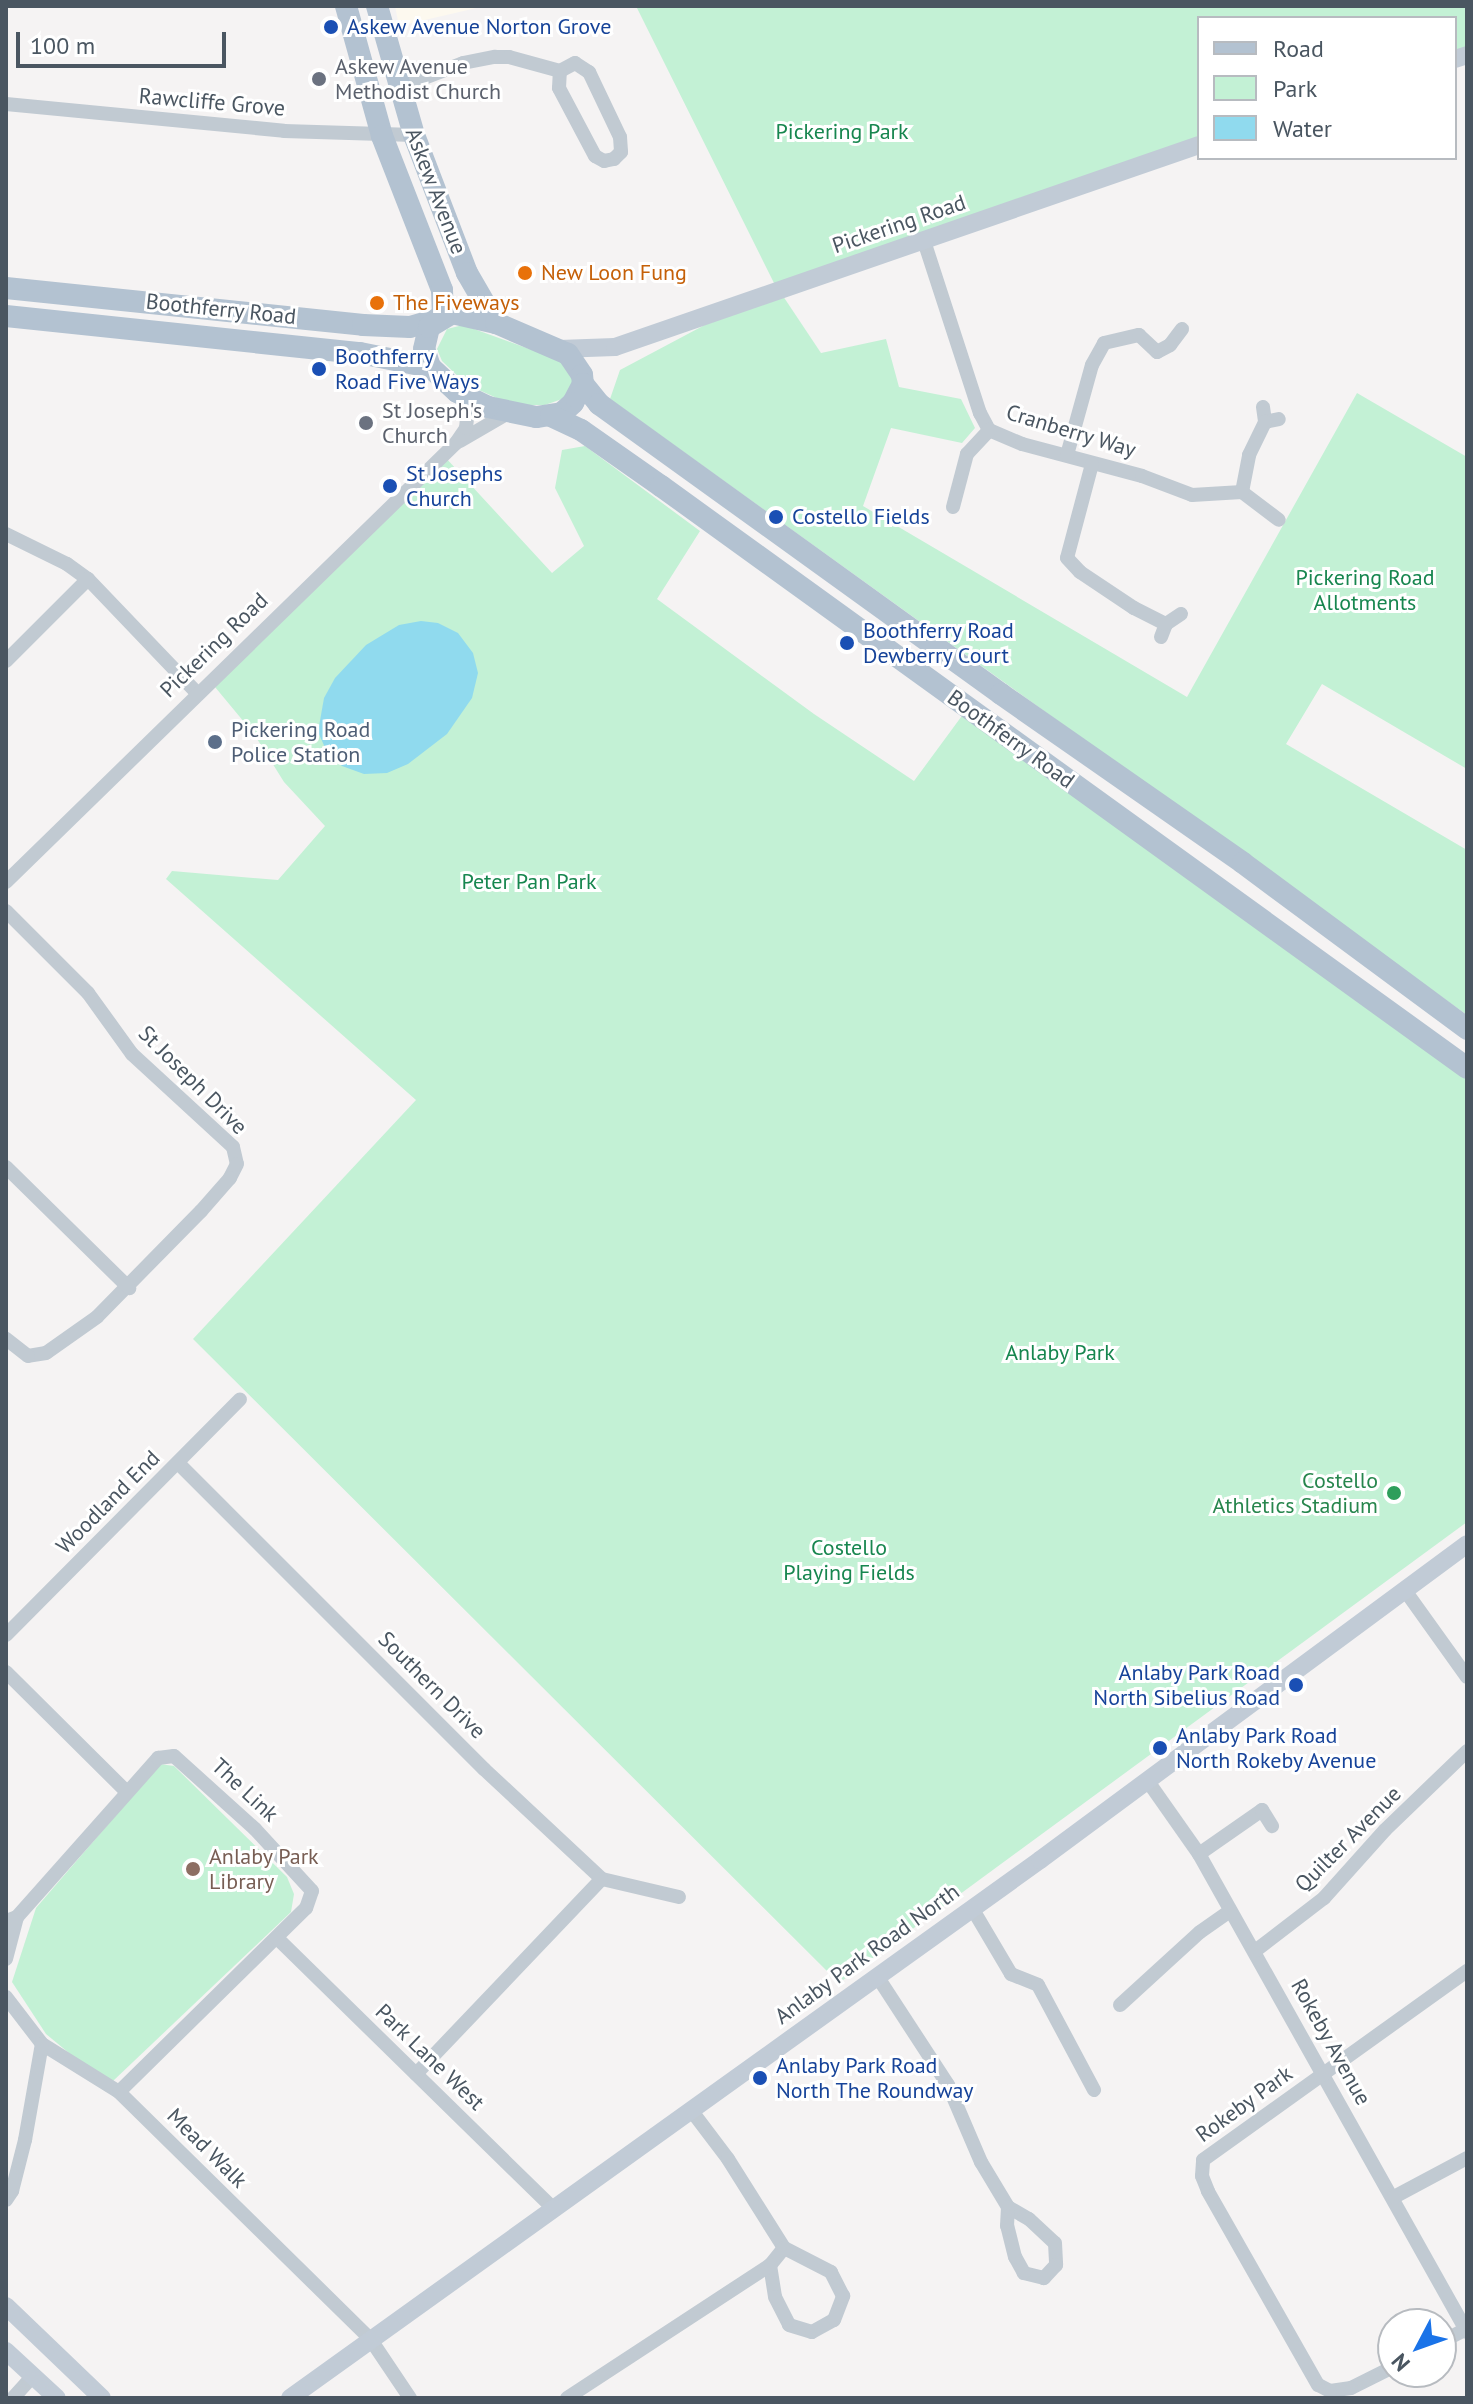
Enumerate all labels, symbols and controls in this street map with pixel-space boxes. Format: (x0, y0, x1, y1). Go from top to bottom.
place label: Askew Avenue Norton Grove (347, 14, 613, 40)
scale bar (20, 16, 230, 66)
legend (1197, 16, 1457, 160)
marker: Askew Avenue Norton Grove (322, 18, 340, 36)
text: 100 m (30, 30, 95, 61)
text: Road (1273, 33, 1324, 64)
place label: Askew Avenue Methodist Church (335, 53, 501, 104)
marker: Askew Avenue Methodist Church (310, 70, 328, 88)
text: Park (1273, 73, 1317, 104)
street label: Rawcliffe Grove (138, 82, 286, 122)
text: Water (1273, 113, 1332, 144)
park label: Pickering Park (775, 119, 909, 145)
street label: Askew Avenue (400, 124, 472, 258)
street label: Pickering Road (829, 189, 969, 259)
place label: New Loon Fung (541, 260, 687, 286)
marker: New Loon Fung (516, 264, 534, 282)
street label: Boothferry Road (144, 288, 298, 330)
place label: The Fiveways (393, 290, 519, 316)
marker: The Fiveways (368, 294, 386, 312)
place label: Boothferry Road Five Ways (335, 343, 480, 394)
marker: Boothferry Road Five Ways (310, 360, 328, 378)
place label: St Joseph's Church (382, 397, 482, 448)
street label: Cranberry Way (1002, 399, 1140, 463)
marker: St Joseph's Church (357, 414, 375, 432)
place label: St Josephs Church (406, 460, 503, 512)
marker: St Josephs Church (381, 477, 399, 495)
place label: Costello Fields (792, 504, 930, 530)
marker: Costello Fields (767, 508, 785, 526)
park label: Pickering Road Allotments (1295, 564, 1435, 616)
street label: Pickering Road (155, 587, 273, 703)
place label: Boothferry Road Dewberry Court (863, 617, 1015, 668)
marker: Boothferry Road Dewberry Court (838, 634, 856, 652)
street label: Boothferry Road (942, 684, 1080, 794)
place label: Pickering Road Police Station (231, 716, 370, 768)
marker: Pickering Road Police Station (206, 733, 224, 751)
park label: Peter Pan Park (461, 869, 597, 895)
street label: St Joseph Drive (133, 1020, 253, 1140)
park label: Anlaby Park (1005, 1340, 1115, 1366)
street label: Woodland End (51, 1445, 165, 1559)
place label: Costello Athletics Stadium (1212, 1467, 1378, 1518)
marker: Costello Athletics Stadium (1385, 1484, 1403, 1502)
park label: Costello Playing Fields (783, 1534, 915, 1586)
street label: Southern Drive (373, 1626, 491, 1744)
place label: Anlaby Park Road North Sibelius Road (1093, 1659, 1280, 1710)
marker: Anlaby Park Road North Sibelius Road (1287, 1676, 1305, 1694)
place label: Anlaby Park Road North Rokeby Avenue (1176, 1722, 1378, 1774)
marker: Anlaby Park Road North Rokeby Avenue (1151, 1739, 1169, 1757)
street label: The Link (206, 1753, 284, 1827)
street label: Quilter Avenue (1289, 1780, 1407, 1898)
place label: Anlaby Park Library (209, 1843, 319, 1894)
marker: Anlaby Park Library (184, 1860, 202, 1878)
street label: Anlaby Park Road North (769, 1878, 965, 2030)
street label: Rokeby Avenue (1285, 1974, 1377, 2110)
street label: Park Lane West (370, 1998, 490, 2116)
place label: Anlaby Park Road North The Roundway (776, 2052, 974, 2104)
street label: Rokeby Park (1190, 2060, 1298, 2148)
marker: Anlaby Park Road North The Roundway (751, 2069, 769, 2087)
street label: Mead Walk (161, 2102, 253, 2194)
north arrow (1377, 2308, 1457, 2388)
text: N (1385, 2348, 1416, 2377)

